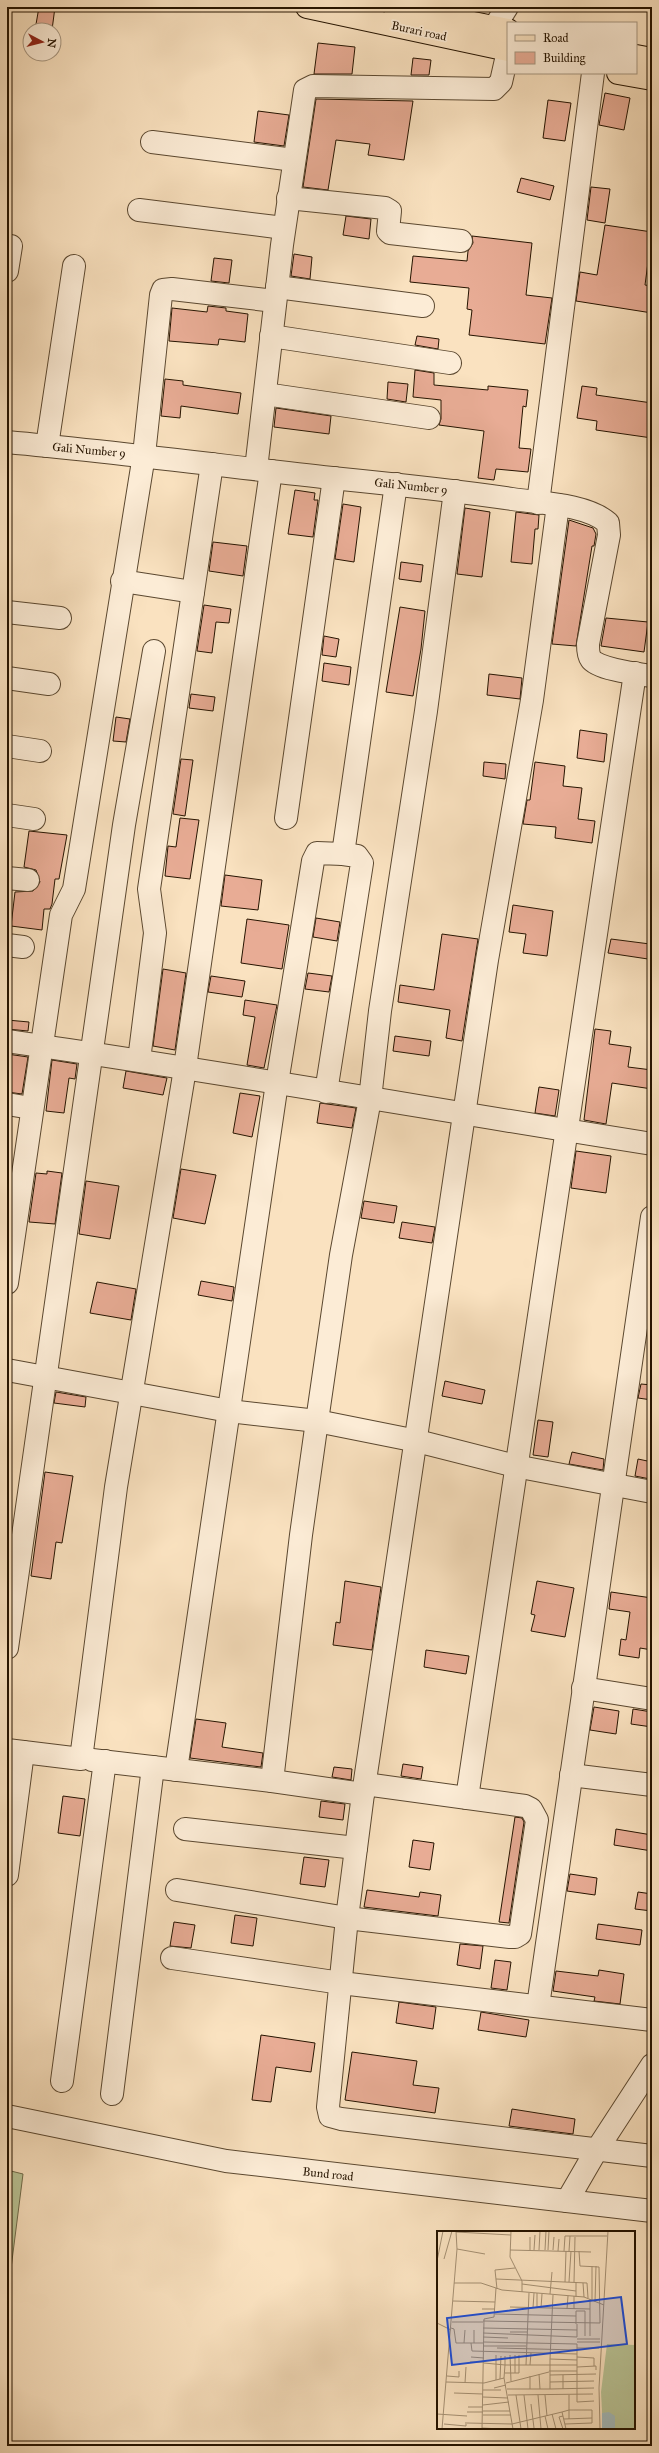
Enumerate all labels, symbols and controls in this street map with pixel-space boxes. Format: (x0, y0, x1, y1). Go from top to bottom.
street label: Burari road (390, 18, 448, 44)
north arrow (22, 22, 62, 62)
legend (507, 22, 637, 74)
text: Road (543, 31, 569, 45)
text: N (44, 38, 58, 49)
text: Building (543, 51, 586, 66)
street label: Gali Number 9 (52, 440, 126, 460)
street label: Gali Number 9 (374, 475, 448, 497)
street label: Bund road (302, 2164, 354, 2184)
inset map (437, 2231, 635, 2429)

